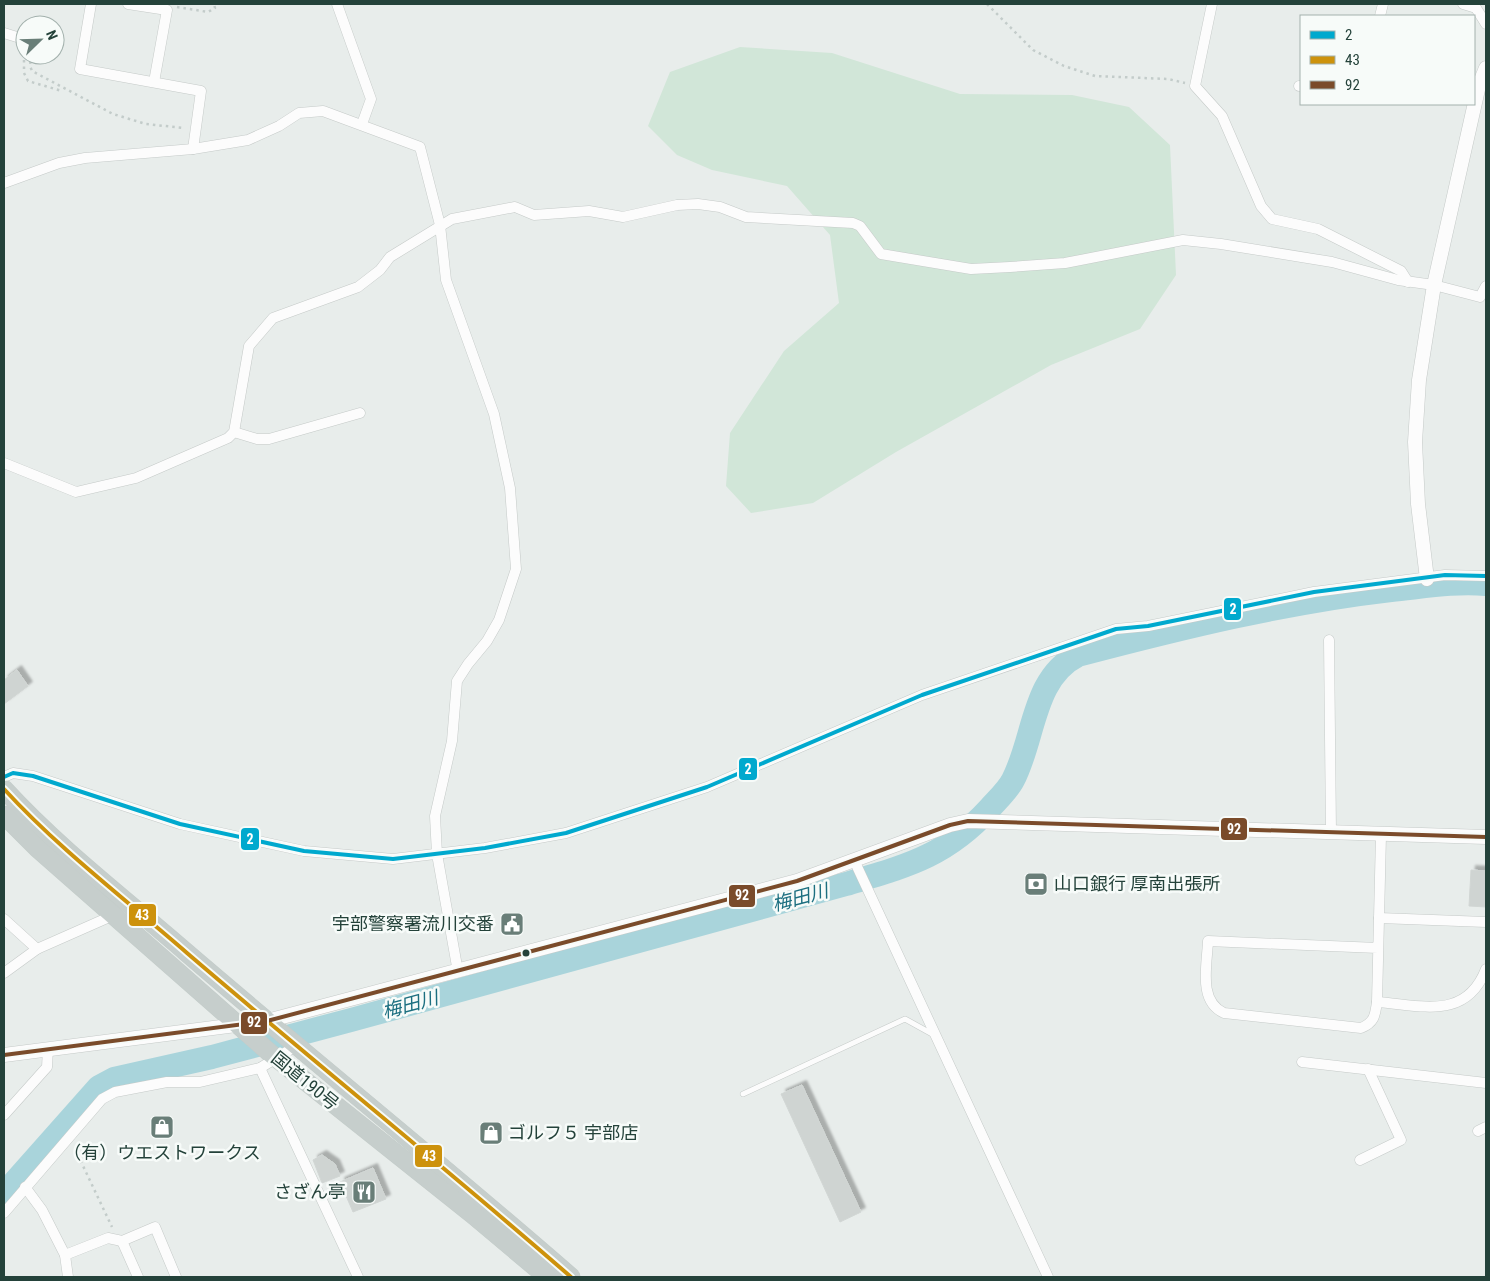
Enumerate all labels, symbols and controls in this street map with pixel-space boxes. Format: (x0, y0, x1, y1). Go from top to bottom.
north arrow (15, 15, 65, 65)
legend (1300, 15, 1475, 105)
text: 2 (1345, 26, 1352, 44)
text: N (43, 28, 61, 42)
text: 43 (1345, 51, 1360, 69)
text: 92 (1345, 76, 1360, 94)
line badge: 2 (1223, 597, 1242, 621)
text: 2 (1229, 601, 1237, 617)
line badge: 2 (738, 757, 758, 781)
text: 2 (744, 761, 752, 777)
line badge: 92 (1220, 817, 1248, 841)
text: 92 (1227, 821, 1241, 837)
line badge: 2 (240, 827, 260, 851)
text: 2 (246, 831, 254, 847)
bank icon: 山口銀行 厚南出張所 (1023, 871, 1049, 897)
place label: 山口銀行 厚南出張所 (1054, 873, 1220, 894)
water label: 梅田川 (770, 878, 833, 916)
line badge: 92 (728, 884, 756, 908)
text: 92 (735, 887, 749, 903)
line badge: 43 (128, 903, 157, 927)
text: 43 (135, 907, 149, 923)
public building icon: 宇部警察署流川交番 (499, 911, 525, 937)
place label: 宇部警察署流川交番 (332, 913, 494, 934)
unlabelled marker (521, 948, 531, 958)
water label: 梅田川 (380, 985, 443, 1023)
line badge: 92 (240, 1011, 268, 1035)
text: 92 (247, 1014, 261, 1030)
street label: 国道190号 (267, 1047, 343, 1114)
shop icon: （有）ウエストワークス (149, 1114, 175, 1140)
shop icon: ゴルフ５ 宇部店 (478, 1120, 504, 1146)
place label: ゴルフ５ 宇部店 (508, 1122, 638, 1143)
place label: （有）ウエストワークス (63, 1142, 261, 1163)
line badge: 43 (414, 1144, 443, 1168)
text: 43 (422, 1148, 436, 1164)
restaurant icon: さざん亭 (351, 1179, 377, 1205)
place label: さざん亭 (274, 1181, 346, 1202)

